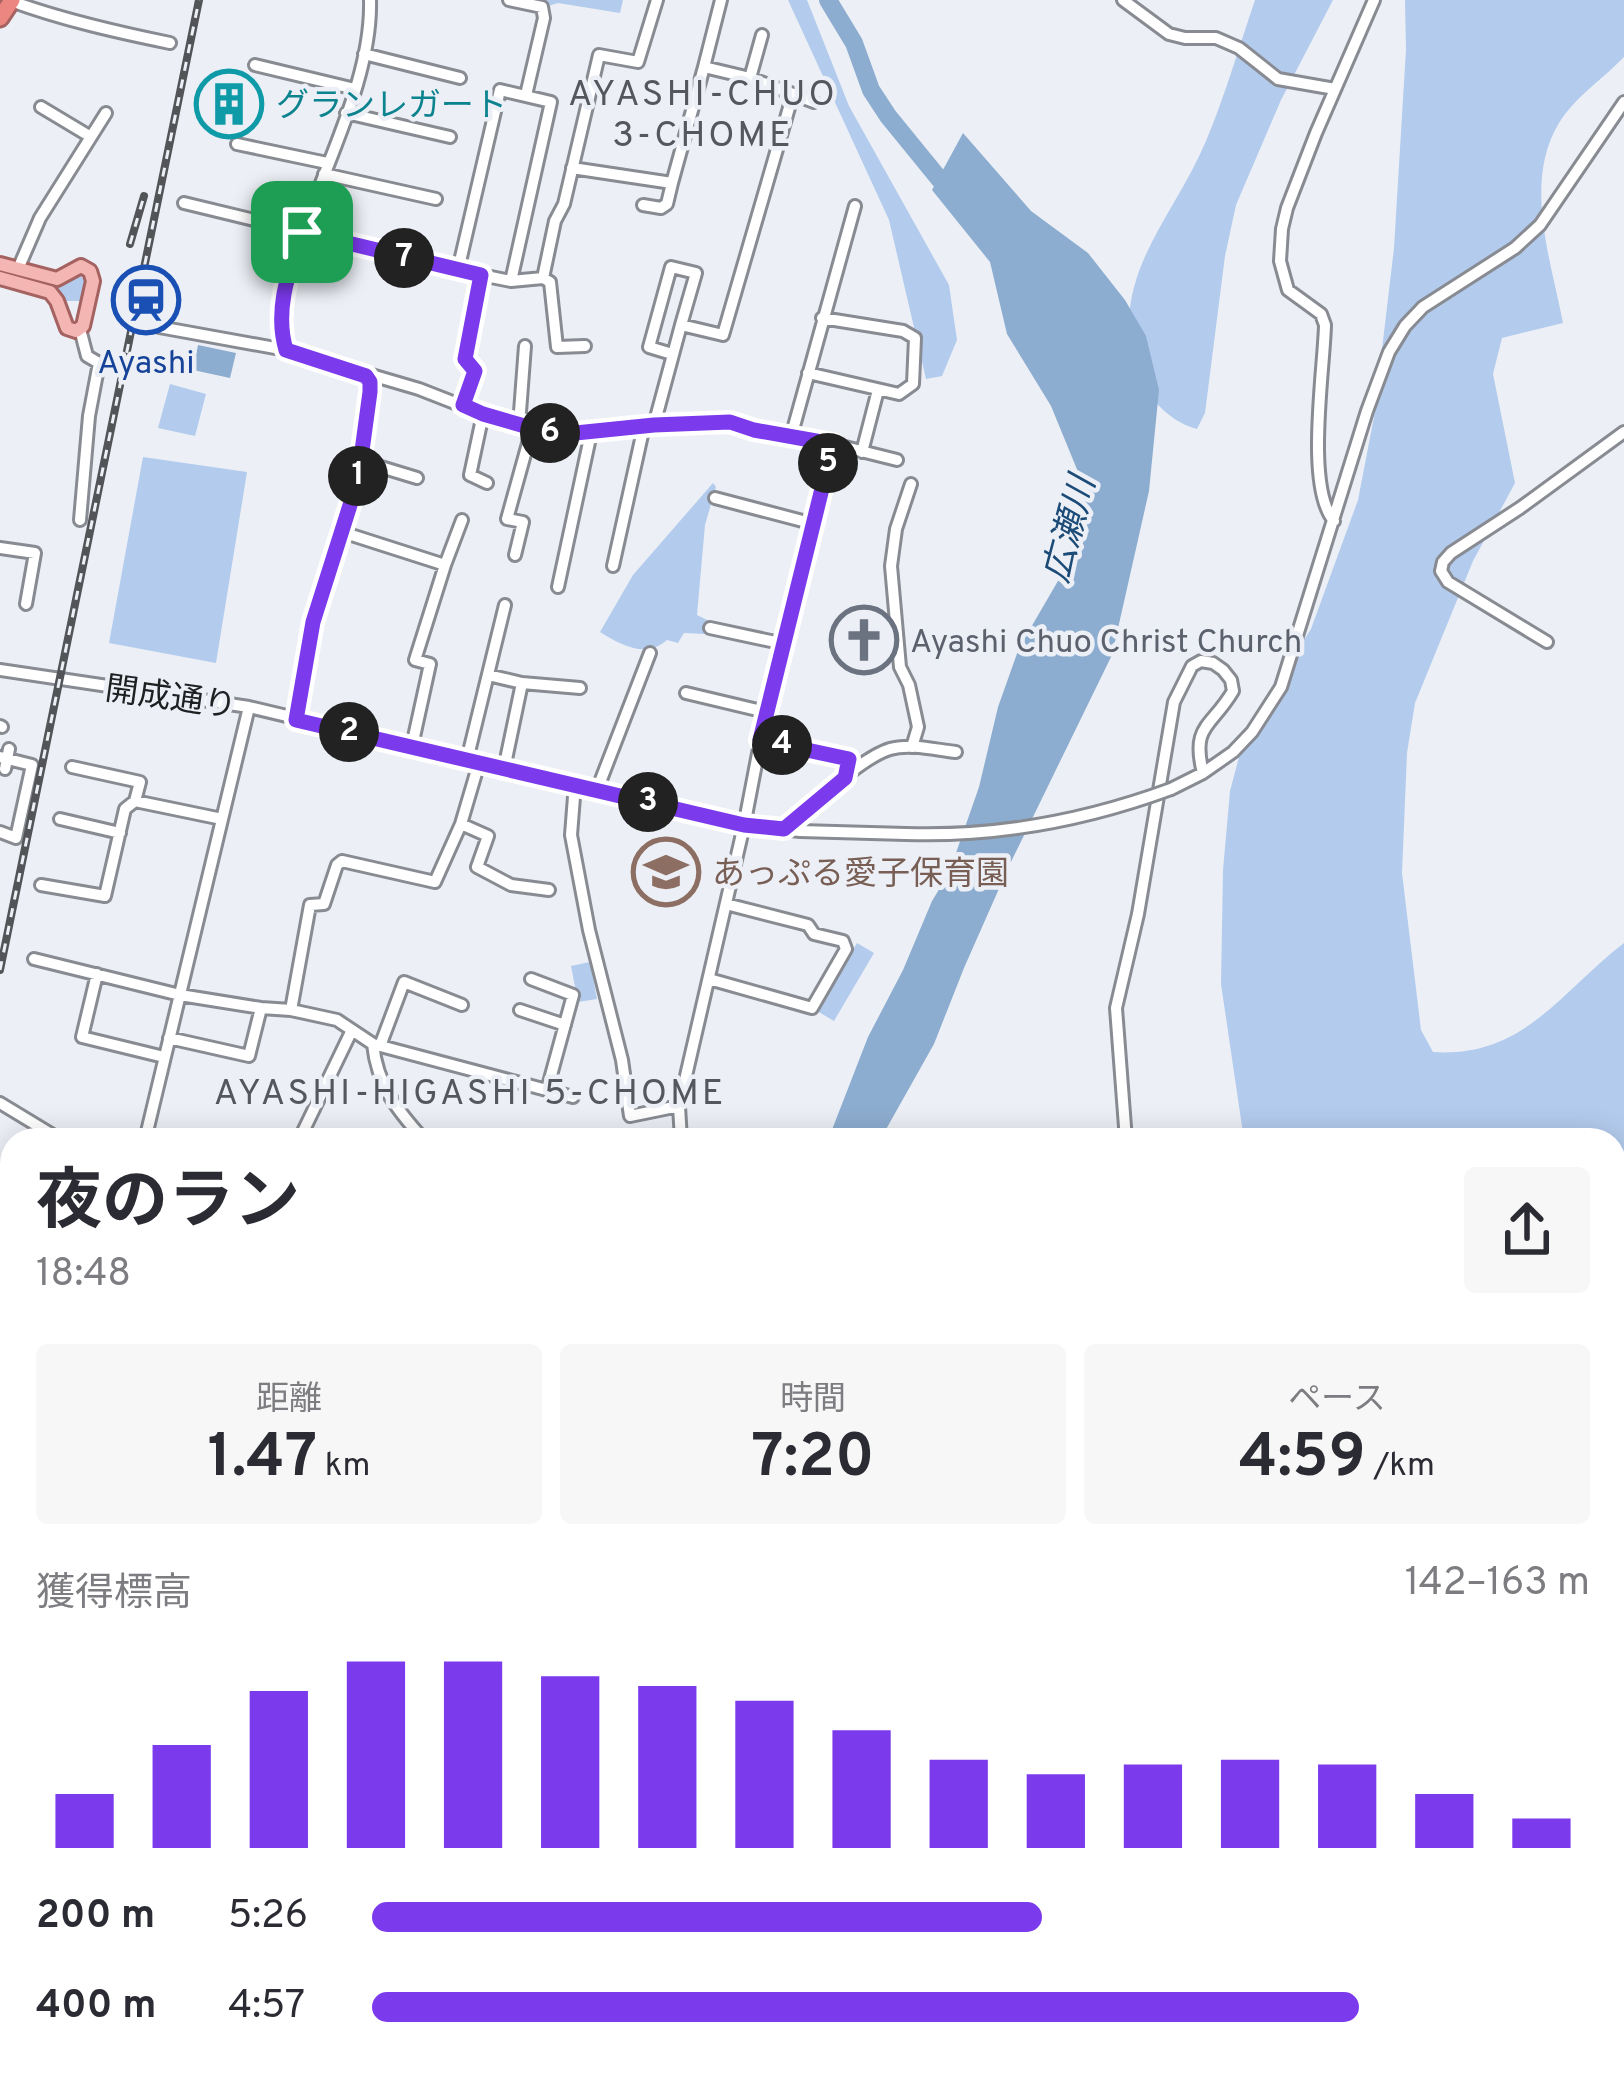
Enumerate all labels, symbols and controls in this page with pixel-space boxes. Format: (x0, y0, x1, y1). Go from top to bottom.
building icon: グランレガート (194, 69, 264, 139)
district label: AYASHI-CHUO 3-CHOME (568, 73, 838, 160)
place label: グランレガート (276, 87, 507, 129)
pin (251, 181, 353, 283)
icon: arrive (269, 199, 335, 265)
pin: 7 (374, 228, 434, 288)
text: 7 (395, 237, 413, 279)
station icon: Ayashi (111, 265, 181, 335)
place label: Ayashi (97, 344, 195, 386)
pin: 6 (520, 403, 580, 463)
text: 6 (540, 412, 560, 454)
pin: 5 (798, 433, 858, 493)
text: 5 (818, 442, 838, 484)
pin: 1 (328, 446, 388, 506)
text: 1 (351, 455, 365, 497)
water label: 広瀬川 (1036, 468, 1109, 588)
church icon: Ayashi Chuo Christ Church (829, 605, 899, 675)
place label: Ayashi Chuo Christ Church (910, 623, 1302, 665)
street label: 開成通り (102, 670, 239, 730)
pin: 2 (319, 702, 379, 762)
text: 2 (339, 711, 359, 753)
pin: 4 (752, 715, 812, 775)
text: 4 (771, 724, 793, 766)
pin: 3 (618, 772, 678, 832)
text: 3 (638, 781, 658, 823)
school or university icon: あっぷる愛子保育園 (631, 837, 701, 907)
place label: あっぷる愛子保育園 (712, 855, 1009, 897)
district label: AYASHI-HIGASHI 5-CHOME (214, 1072, 726, 1118)
text: 夜のラン (36, 1164, 300, 1247)
button: share (1464, 1167, 1590, 1293)
text: 18:48 (36, 1251, 131, 1300)
text: 距離 (256, 1380, 322, 1422)
text: 時間 (780, 1380, 846, 1422)
text: ペース (1288, 1380, 1386, 1422)
text: 1.47 (207, 1422, 317, 1498)
text: 7:20 (751, 1422, 875, 1498)
text: 4:59 (1239, 1422, 1366, 1498)
text: km (317, 1446, 371, 1488)
text: /km (1366, 1446, 1435, 1488)
text: 142–163 m (1405, 1560, 1590, 1609)
text: 獲得標高 (36, 1571, 192, 1620)
text: 200 m (36, 1893, 155, 1942)
text: 5:26 (228, 1893, 308, 1942)
text: 400 m (36, 1983, 156, 2032)
text: 4:57 (228, 1983, 305, 2032)

